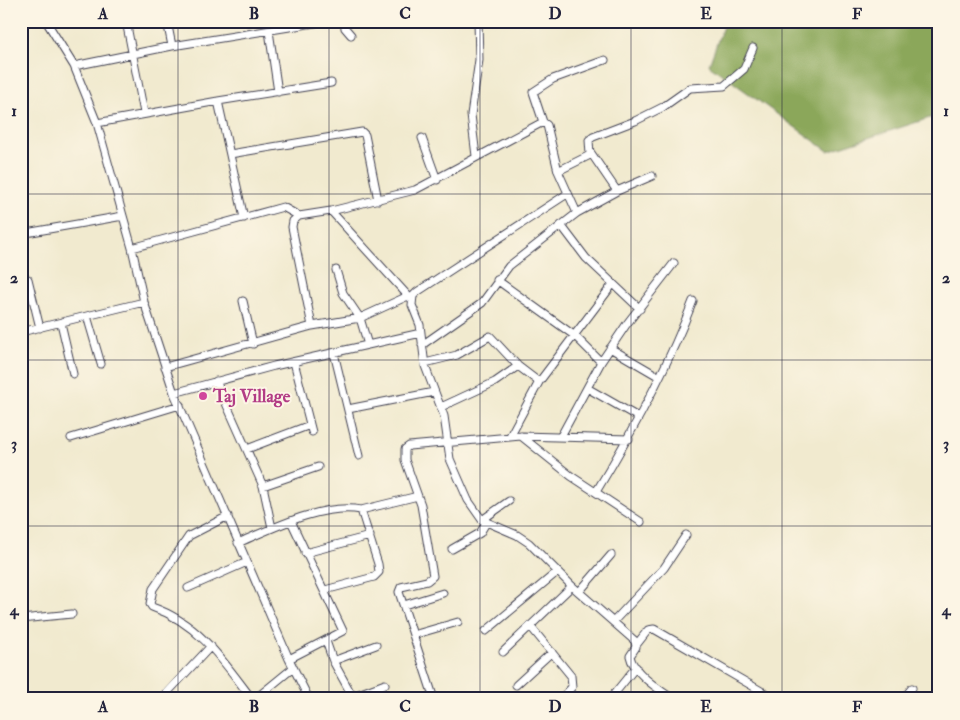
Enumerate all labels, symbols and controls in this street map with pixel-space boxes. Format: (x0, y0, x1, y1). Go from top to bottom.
text: A (97, 4, 109, 24)
text: B (249, 4, 259, 24)
text: C (399, 4, 411, 24)
text: D (548, 4, 562, 24)
text: E (700, 4, 712, 24)
text: F (852, 4, 862, 24)
text: 1 (11, 101, 17, 121)
text: 1 (943, 101, 949, 121)
text: 2 (10, 268, 18, 288)
text: 2 (942, 268, 950, 288)
place label: Taj Village (212, 385, 291, 408)
marker: Taj Village (197, 390, 209, 402)
text: 3 (11, 434, 17, 454)
text: 3 (943, 434, 949, 454)
text: 4 (9, 600, 20, 620)
text: 4 (941, 600, 952, 620)
text: A (97, 697, 109, 717)
text: B (249, 697, 259, 717)
text: C (399, 697, 411, 717)
text: D (548, 697, 562, 717)
text: E (700, 697, 712, 717)
text: F (852, 697, 862, 717)

